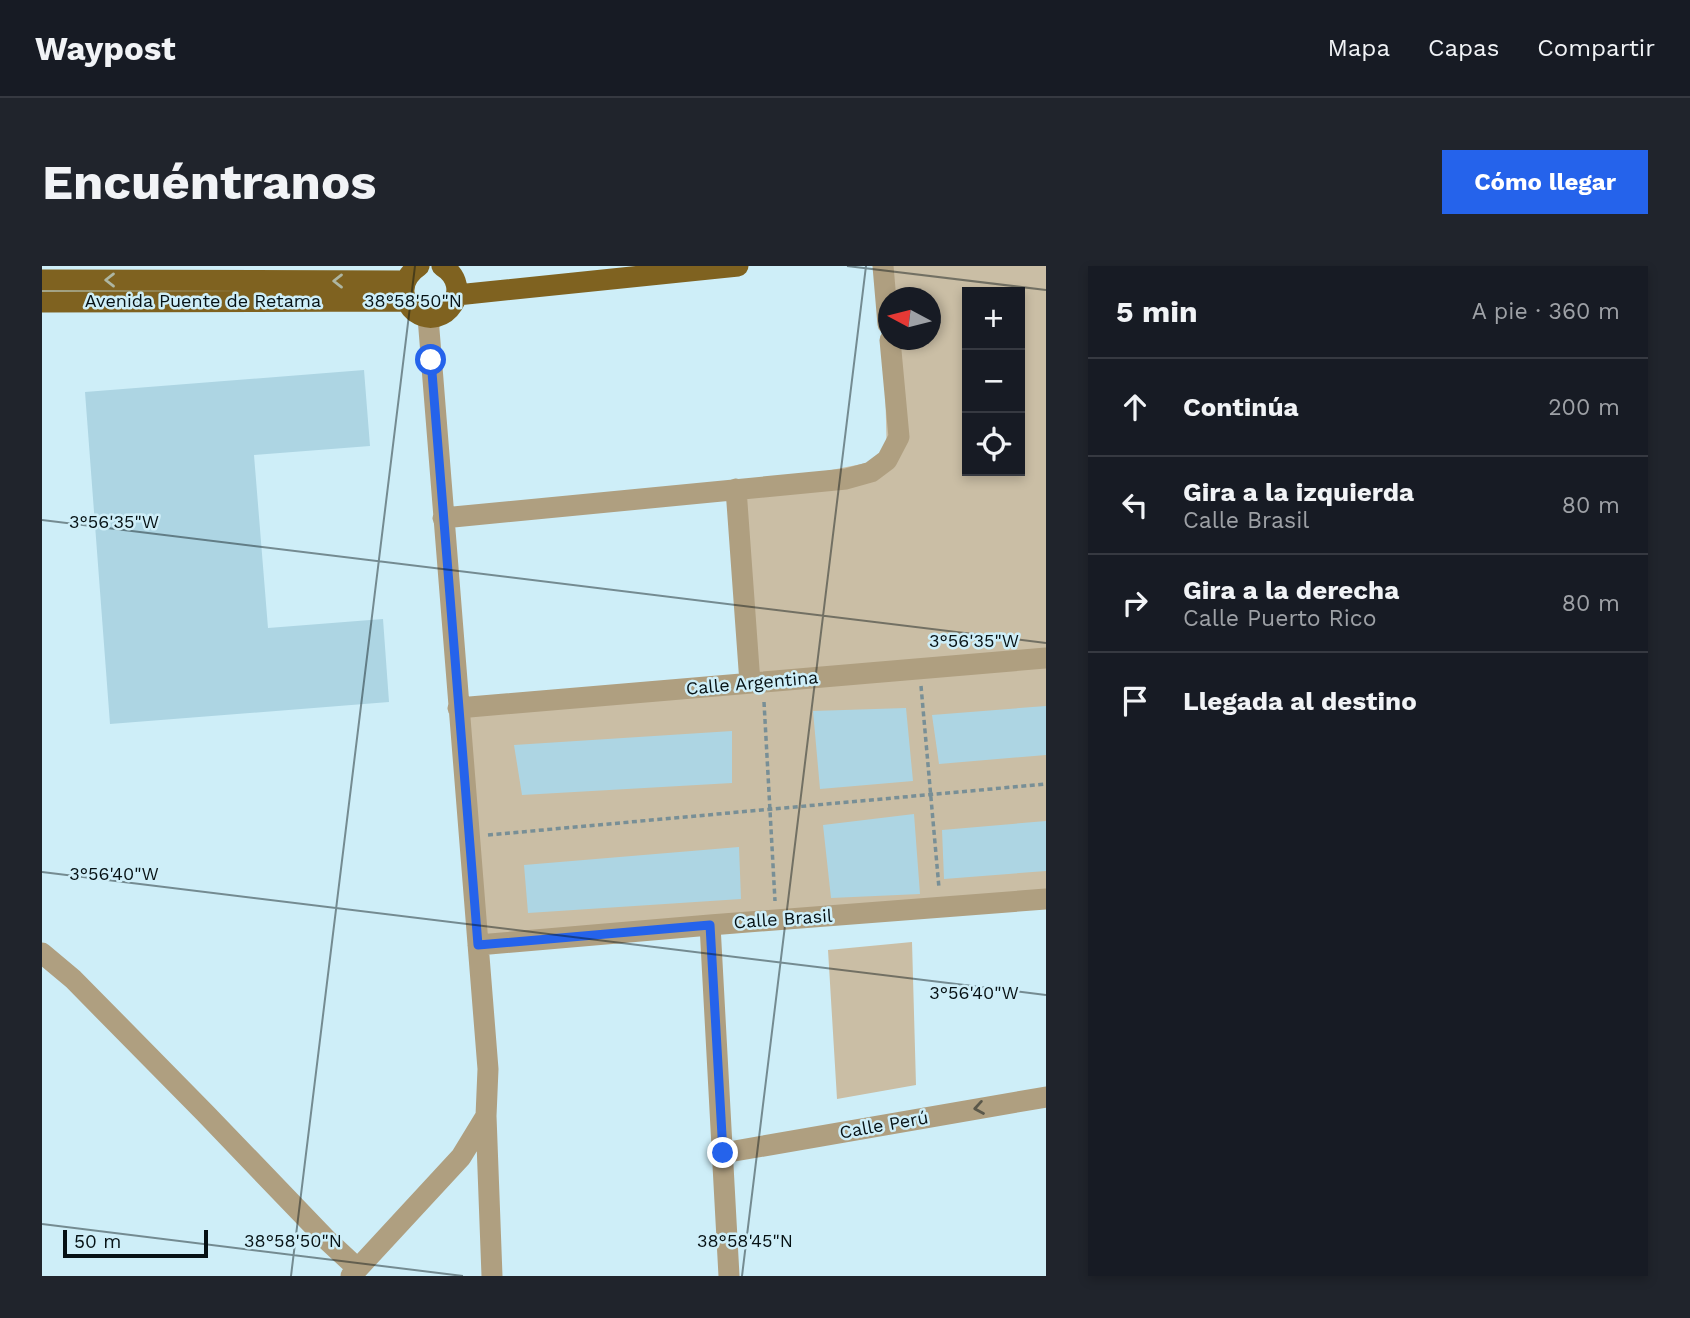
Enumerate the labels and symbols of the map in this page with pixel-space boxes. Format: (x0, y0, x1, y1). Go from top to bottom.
one-way arrow (104, 272, 115, 288)
one-way arrow (332, 273, 342, 289)
north arrow (878, 287, 941, 350)
street label: Avenida Puente de Retama (85, 290, 321, 311)
text: 38°58'50"N (364, 290, 462, 311)
route start (415, 344, 446, 375)
text: 3°56'35"W (69, 511, 159, 532)
text: 3°56'35"W (929, 630, 1019, 651)
street label: Calle Argentina (685, 666, 819, 699)
text: 3°56'40"W (69, 863, 159, 884)
street label: Calle Brasil (733, 905, 834, 932)
text: 3°56'40"W (929, 982, 1019, 1003)
one-way arrow (973, 1100, 985, 1115)
street label: Calle Perú (838, 1106, 930, 1143)
route end (707, 1137, 738, 1168)
scale bar (63, 1227, 208, 1259)
text: 38°58'50"N (244, 1230, 342, 1251)
text: 38°58'45"N (697, 1230, 793, 1251)

